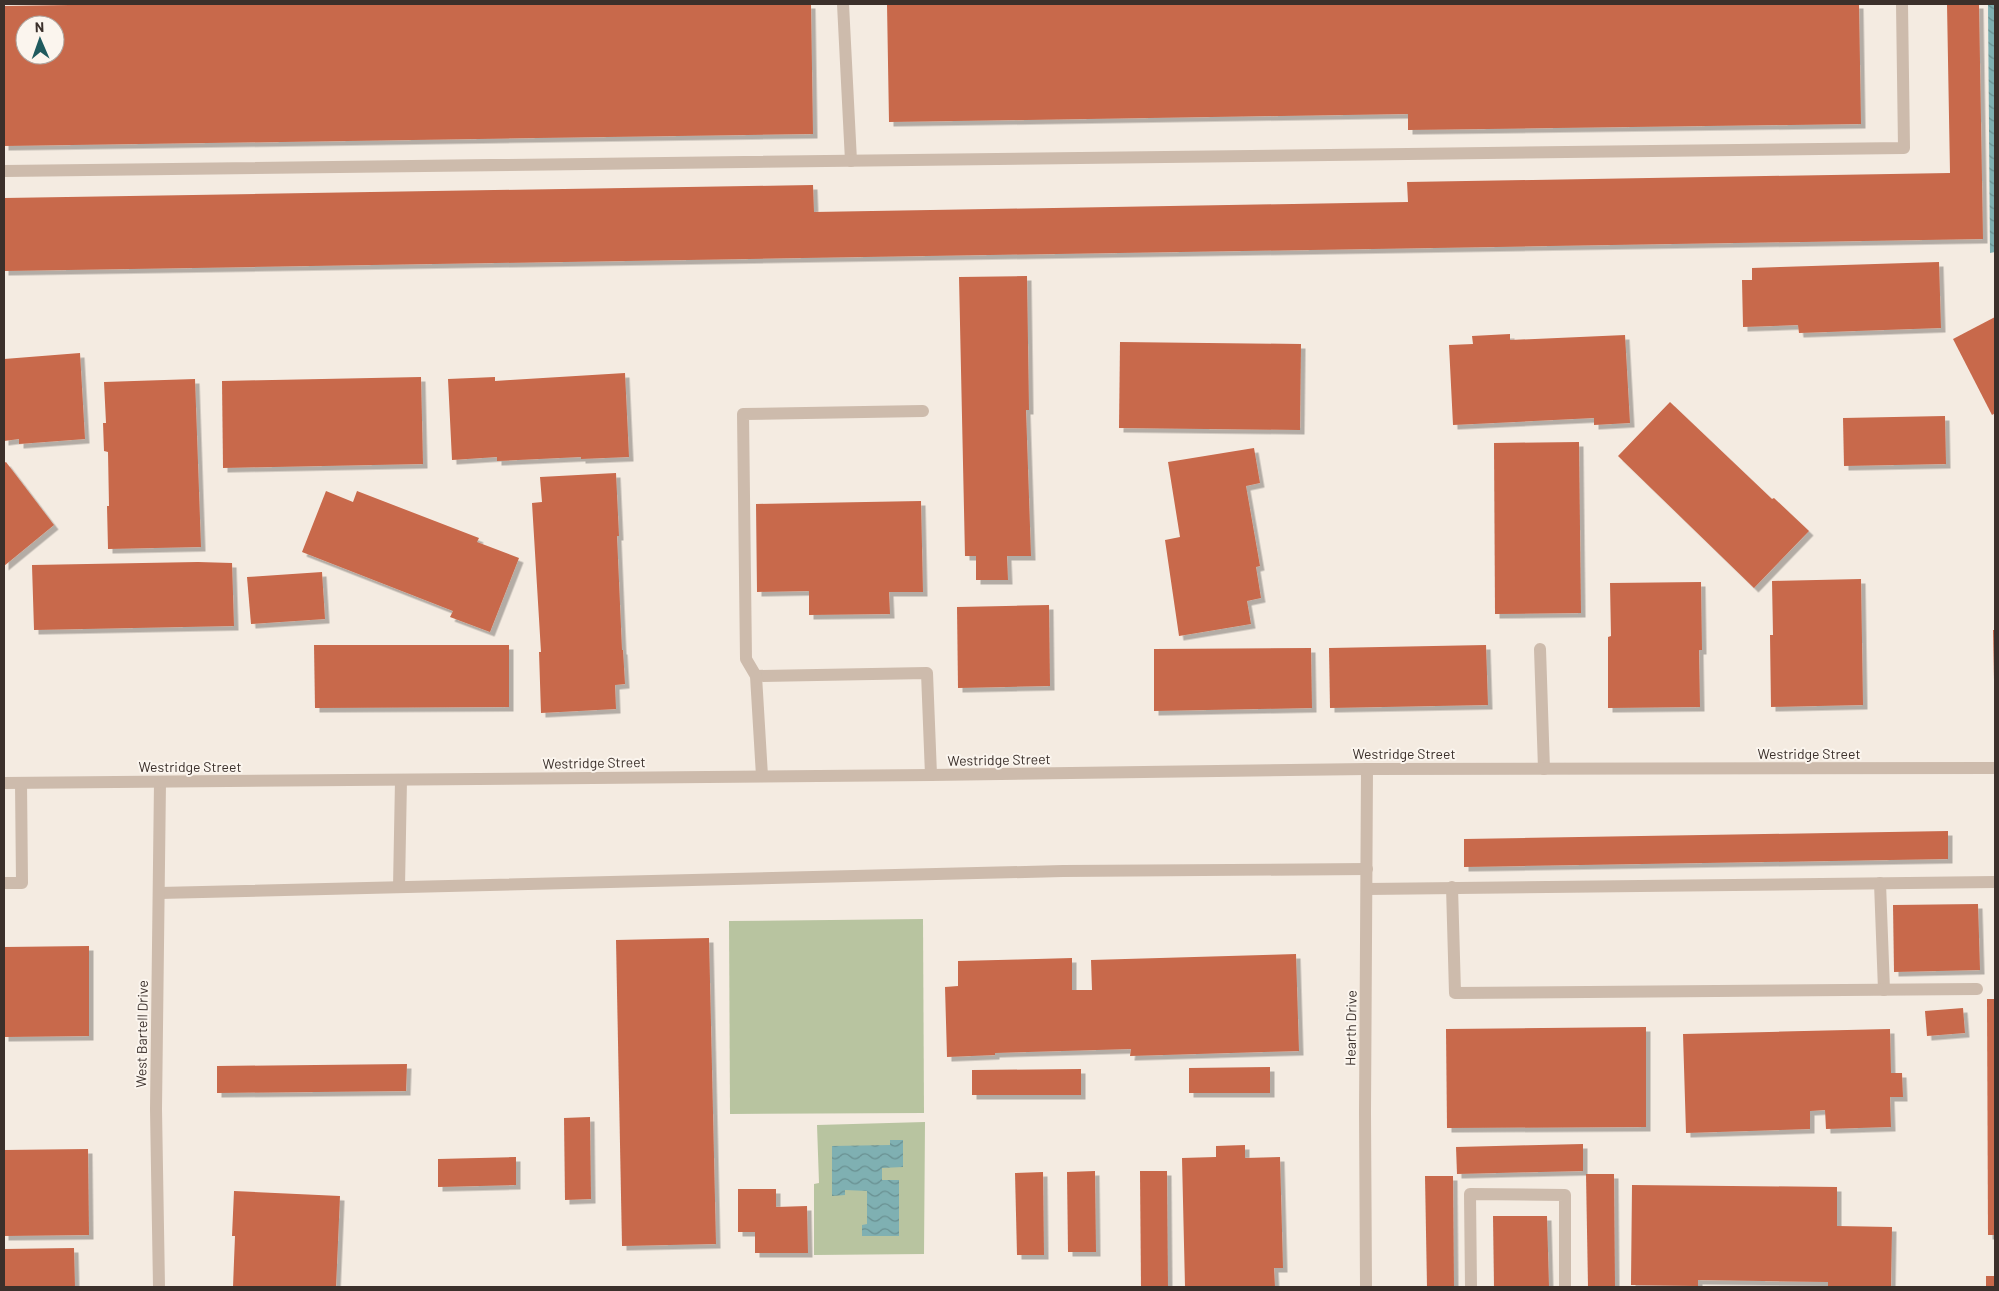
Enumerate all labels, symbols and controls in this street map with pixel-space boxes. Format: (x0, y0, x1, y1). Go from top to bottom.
north arrow (15, 15, 65, 65)
text: N (35, 18, 44, 35)
street label: Westridge Street (1352, 745, 1456, 762)
street label: Westridge Street (1757, 745, 1861, 762)
street label: Westridge Street (947, 750, 1051, 769)
street label: Westridge Street (542, 753, 646, 772)
street label: Westridge Street (138, 758, 242, 775)
street label: West Bartell Drive (132, 980, 151, 1088)
street label: Hearth Drive (1341, 990, 1360, 1066)

